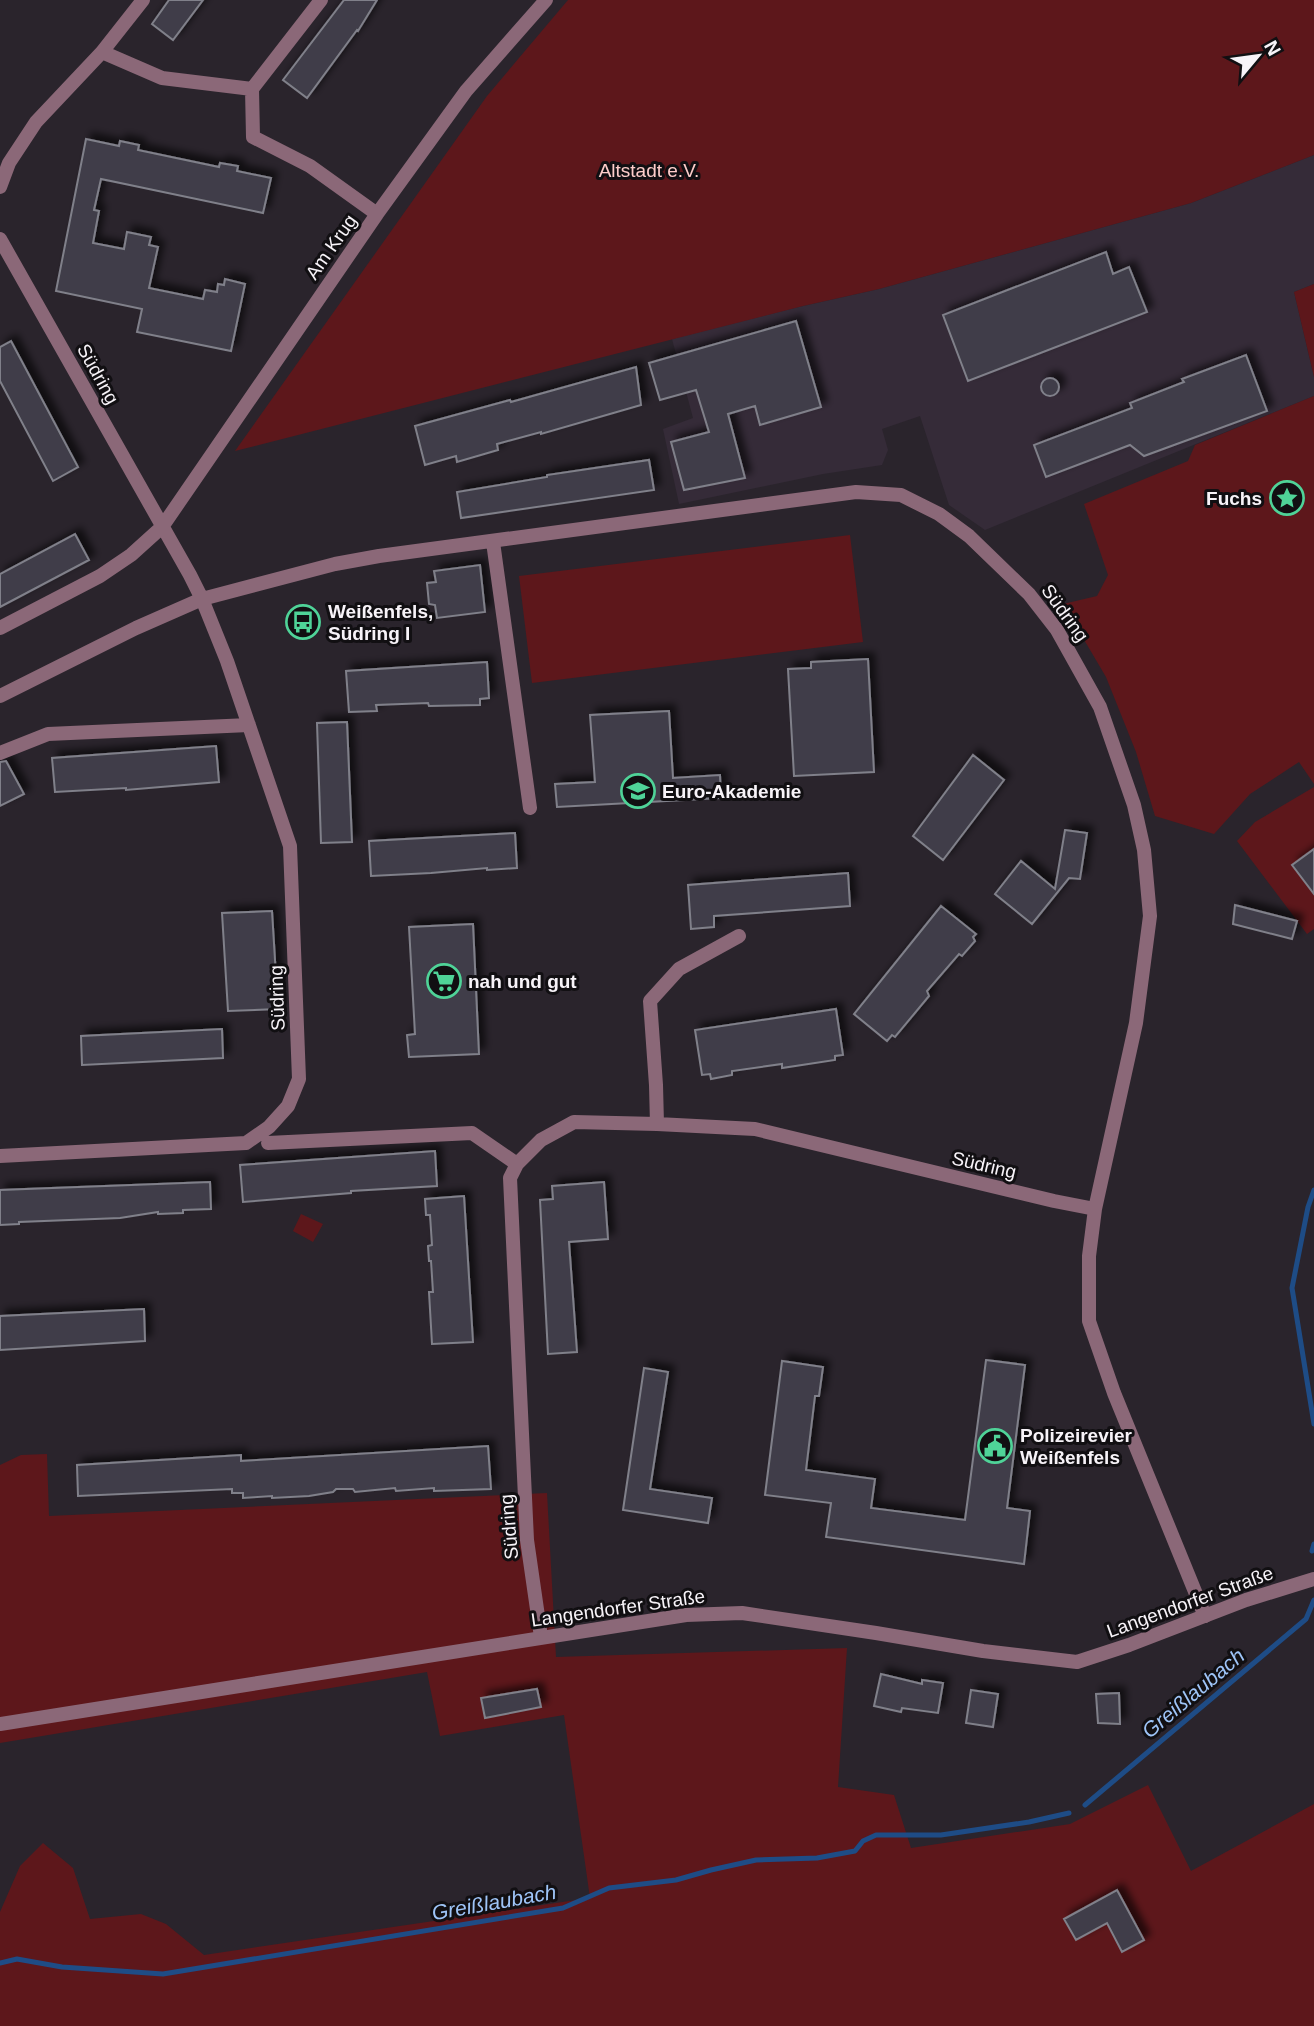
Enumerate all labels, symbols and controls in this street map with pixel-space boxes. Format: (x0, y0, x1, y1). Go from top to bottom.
north arrow (1223, 21, 1293, 91)
text: N (1260, 37, 1285, 59)
park label: Altstadt e.V. (599, 160, 699, 181)
street label: Am Krug (301, 211, 361, 283)
street label: Südring (73, 340, 123, 408)
place icon: Fuchs (1268, 479, 1306, 517)
place label: Fuchs (1206, 488, 1262, 509)
street label: Südring (1037, 580, 1093, 646)
place label: Weißenfels, Südring I (328, 601, 433, 644)
bus stop icon: Weißenfels, Südring I (284, 603, 322, 641)
school or university icon: Euro-Akademie (619, 772, 657, 810)
place label: Euro-Akademie (662, 781, 801, 802)
supermarket icon: nah und gut (425, 962, 463, 1000)
street label: Südring (265, 965, 289, 1031)
place label: nah und gut (468, 971, 577, 992)
street label: Südring (950, 1147, 1018, 1183)
place label: Polizeirevier Weißenfels (1020, 1425, 1133, 1468)
public building icon: Polizeirevier Weißenfels (976, 1427, 1014, 1465)
street label: Südring (496, 1493, 522, 1561)
street label: Langendorfer Straße (1104, 1562, 1276, 1642)
street label: Langendorfer Straße (530, 1585, 706, 1631)
water label: Greißlaubach (1137, 1644, 1249, 1742)
water label: Greißlaubach (430, 1880, 558, 1924)

